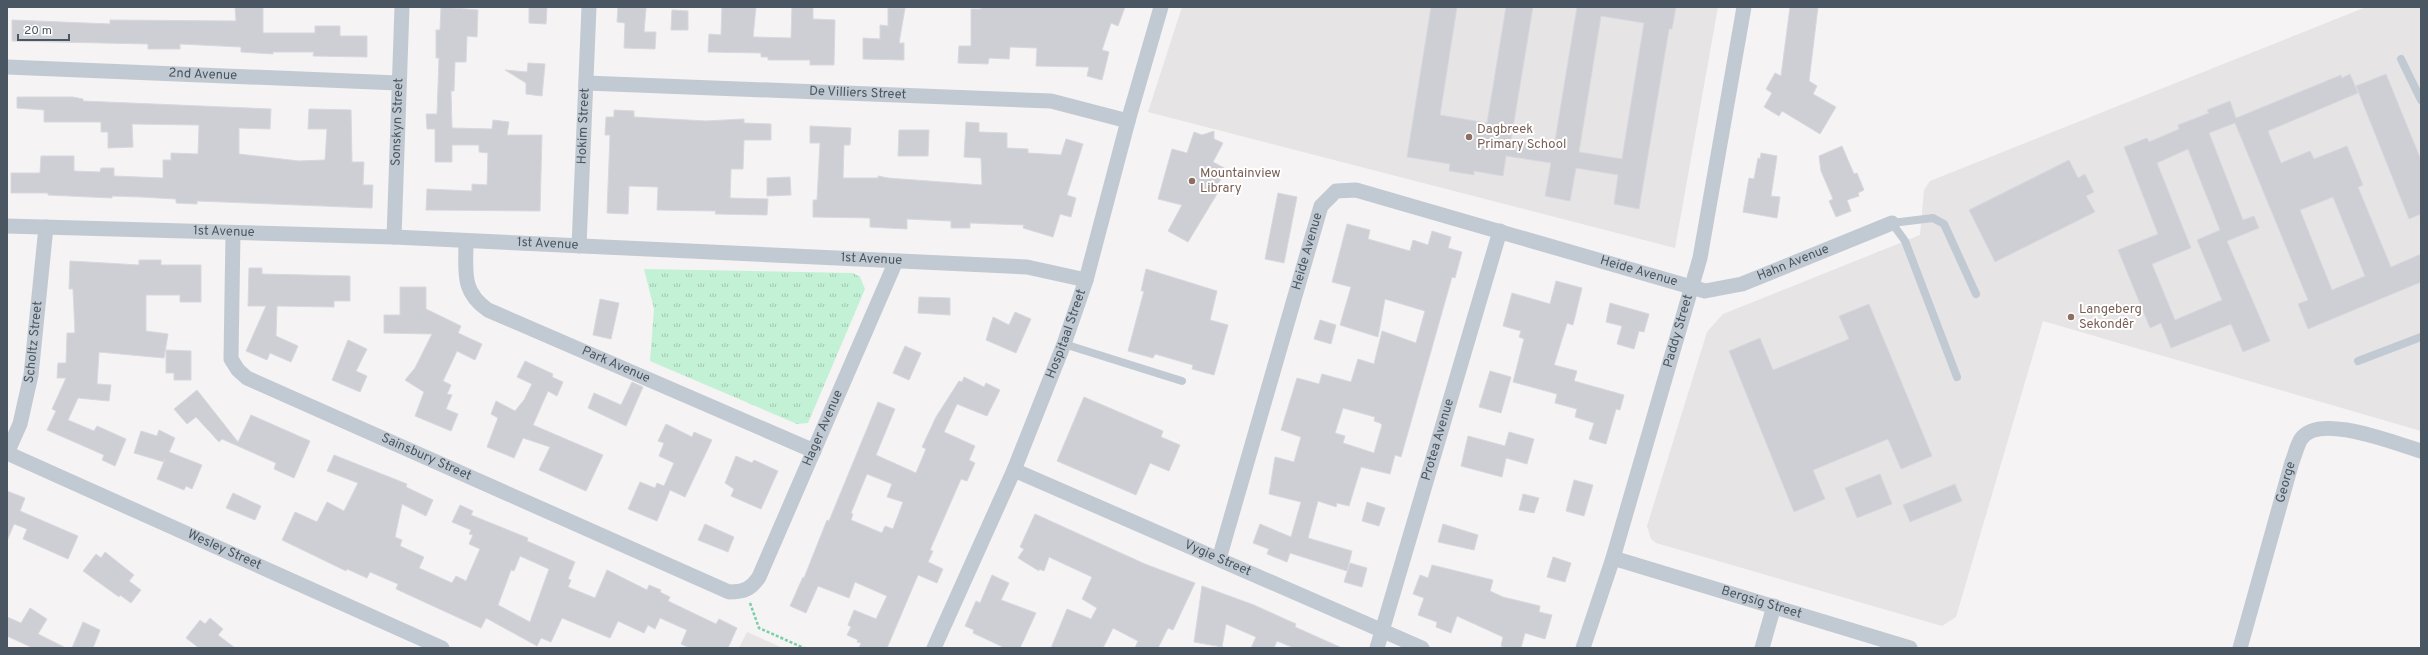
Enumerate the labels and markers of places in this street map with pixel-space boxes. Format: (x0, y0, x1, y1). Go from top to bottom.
place label: Dagbreek Primary School (1477, 122, 1566, 153)
marker: Dagbreek Primary School (1464, 132, 1474, 142)
place label: Mountainview Library (1200, 166, 1281, 197)
marker: Mountainview Library (1187, 176, 1197, 186)
place label: Langeberg Sekondêr (2079, 302, 2142, 333)
marker: Langeberg Sekondêr (2066, 312, 2076, 322)

